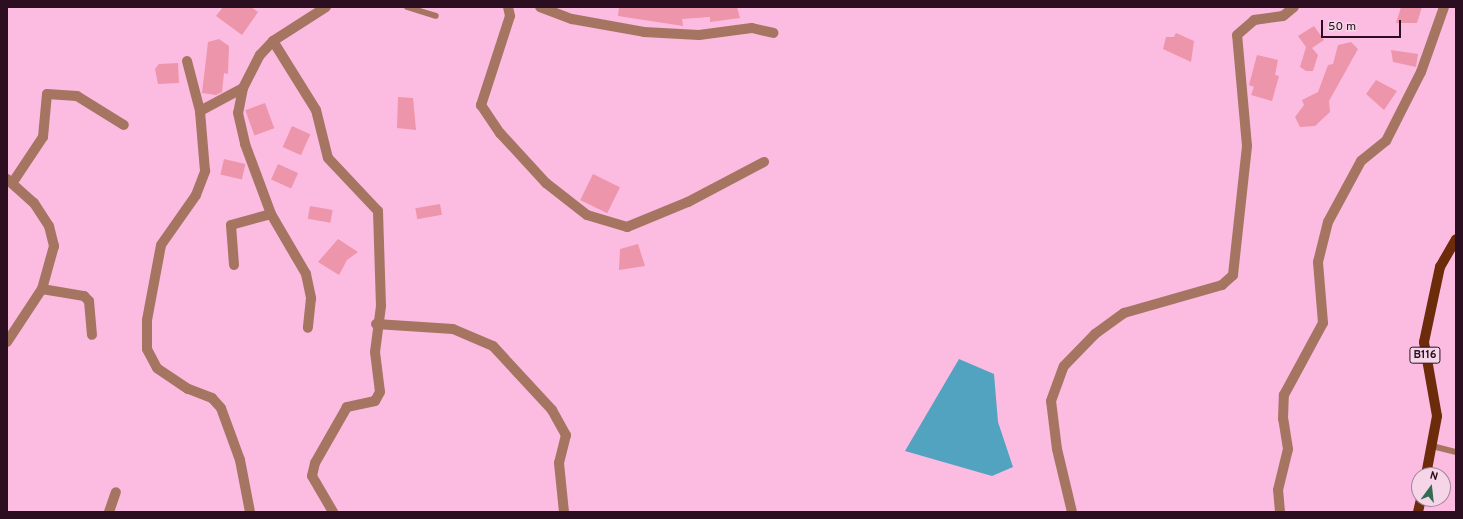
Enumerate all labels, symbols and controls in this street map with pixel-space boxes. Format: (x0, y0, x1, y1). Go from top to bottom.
scale bar (1323, 12, 1403, 38)
text: 50 m (1328, 19, 1356, 35)
road number: B116 (1409, 346, 1441, 364)
north arrow (1411, 467, 1451, 507)
text: N (1428, 469, 1439, 484)

